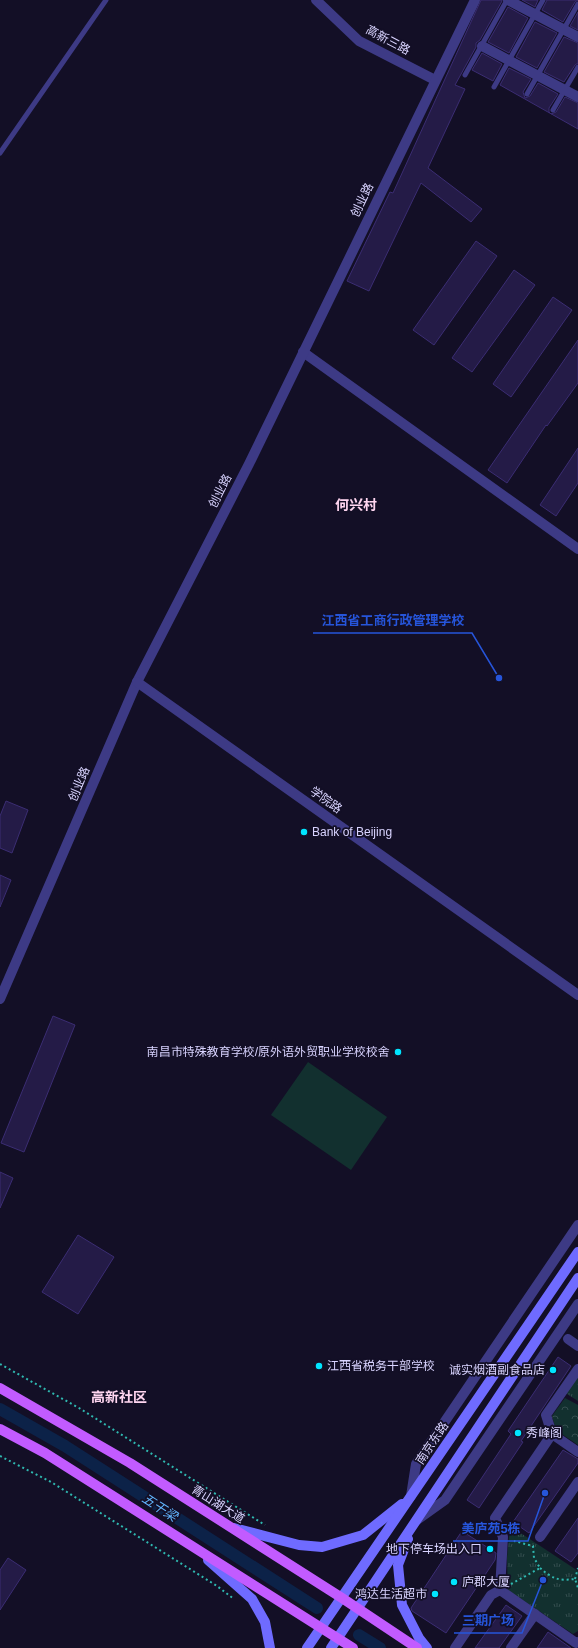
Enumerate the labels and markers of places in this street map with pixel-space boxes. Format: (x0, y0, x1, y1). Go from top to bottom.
callout: 江西省工商行政管理学校 (313, 608, 472, 633)
place label: Bank of Beijing (312, 825, 392, 839)
marker: Bank of Beijing (299, 827, 309, 837)
place label: 南昌市特殊教育学校/原外语外贸职业学校校舍 (147, 1045, 390, 1059)
marker: 南昌市特殊教育学校/原外语外贸职业学校校舍 (393, 1047, 403, 1057)
place label: 江西省税务干部学校 (327, 1359, 435, 1373)
marker: 江西省税务干部学校 (314, 1361, 324, 1371)
place label: 诚实烟酒副食品店 (449, 1363, 545, 1377)
marker: 诚实烟酒副食品店 (548, 1365, 558, 1375)
place label: 秀峰阁 (526, 1426, 562, 1440)
marker: 秀峰阁 (513, 1428, 523, 1438)
callout: 美庐苑5栋 (453, 1516, 528, 1541)
place label: 地下停车场出入口 (386, 1542, 482, 1556)
marker: 地下停车场出入口 (485, 1544, 495, 1554)
place label: 庐郡大厦 (462, 1575, 510, 1589)
marker: 庐郡大厦 (449, 1577, 459, 1587)
place label: 鸿达生活超市 (355, 1587, 427, 1601)
marker: 鸿达生活超市 (430, 1589, 440, 1599)
callout: 三期广场 (454, 1608, 522, 1633)

